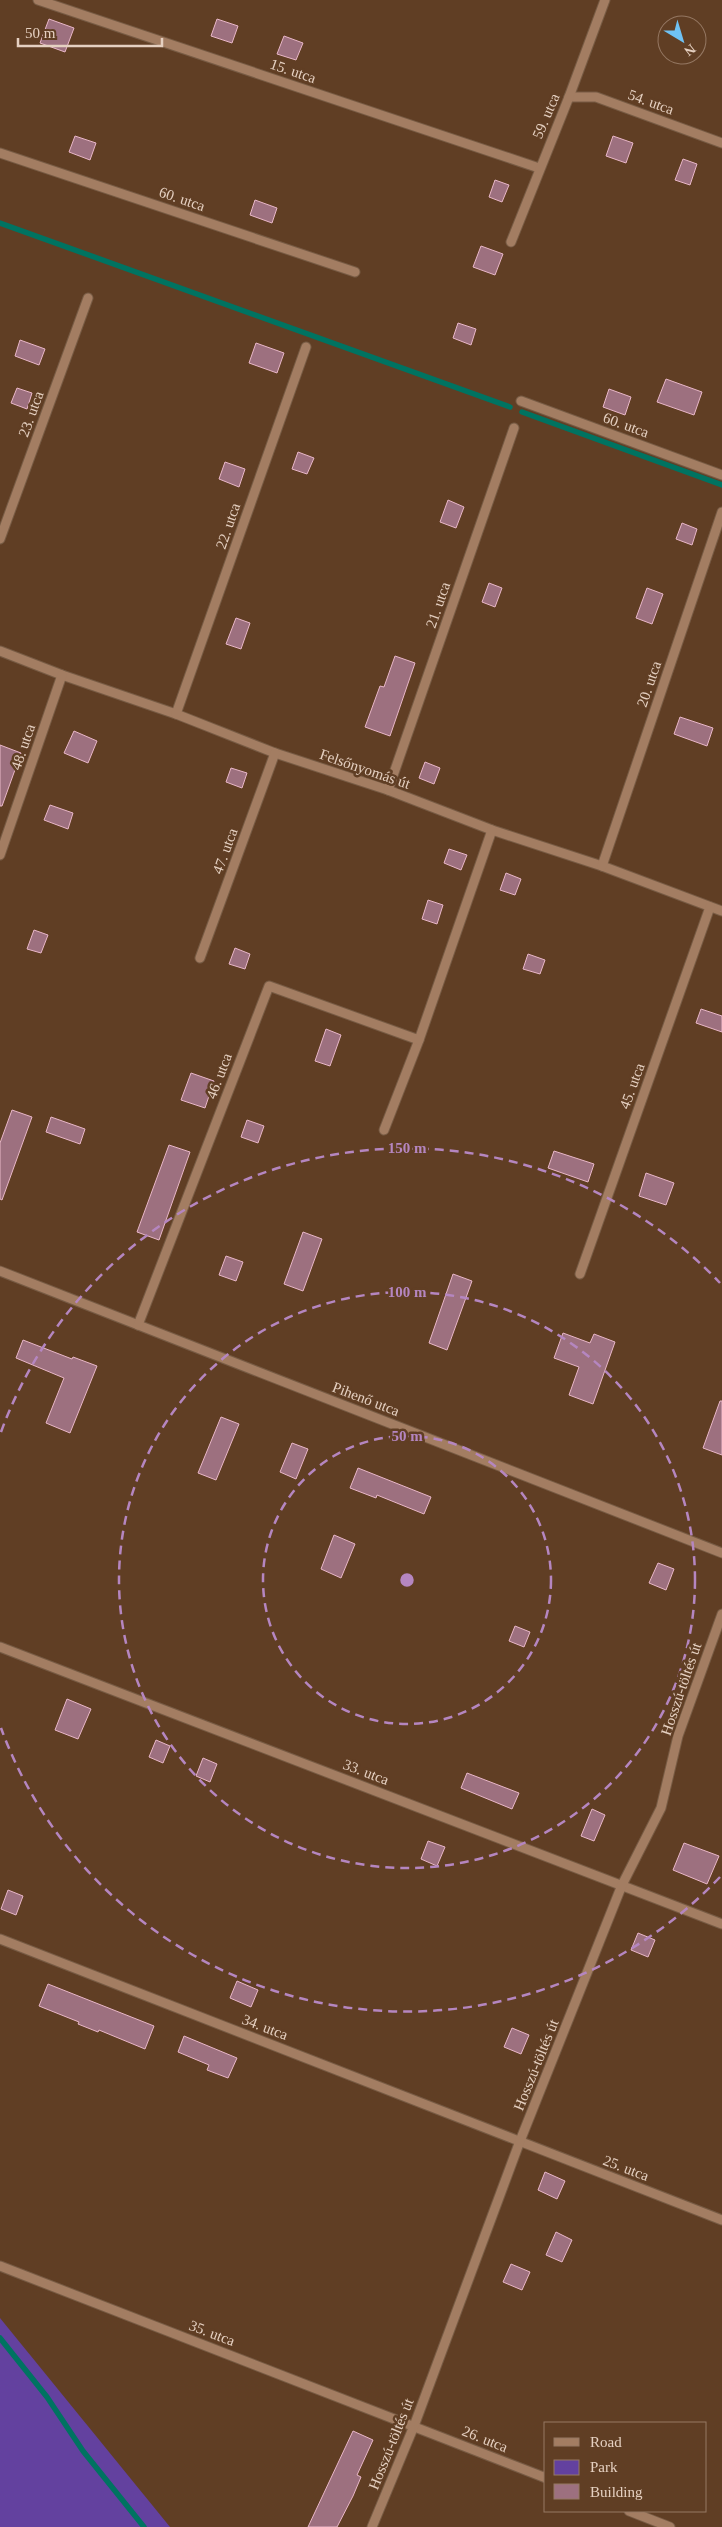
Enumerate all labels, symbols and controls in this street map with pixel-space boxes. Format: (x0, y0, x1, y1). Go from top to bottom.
scale bar (18, 15, 161, 47)
north arrow (657, 15, 707, 65)
text: 50 m (25, 25, 56, 41)
text: N (681, 41, 698, 59)
street label: 15. utca (268, 56, 318, 86)
street label: 54. utca (626, 86, 676, 118)
street label: 59. utca (529, 91, 563, 141)
street label: 60. utca (157, 184, 207, 214)
street label: 23. utca (15, 389, 47, 439)
street label: 60. utca (601, 409, 651, 441)
street label: 22. utca (213, 501, 243, 551)
street label: 21. utca (423, 580, 453, 630)
street label: 20. utca (634, 659, 664, 709)
street label: 48. utca (8, 722, 38, 772)
street label: Felsőnyomás út (318, 746, 413, 792)
street label: 47. utca (209, 826, 241, 876)
street label: 46. utca (203, 1051, 235, 1101)
street label: 45. utca (616, 1061, 648, 1111)
text: 150 m (388, 1140, 427, 1156)
text: 100 m (388, 1284, 427, 1300)
street label: Pihenő utca (330, 1379, 402, 1419)
text: 50 m (391, 1428, 423, 1444)
centre of rings (398, 1571, 416, 1589)
street label: Hosszú-töltés út (658, 1640, 705, 1737)
street label: 33. utca (341, 1756, 391, 1788)
street label: 34. utca (240, 2011, 290, 2043)
street label: Hosszú-töltés út (510, 2016, 562, 2113)
street label: 25. utca (601, 2152, 651, 2184)
street label: 35. utca (187, 2317, 237, 2349)
street label: Hosszú-töltés út (365, 2395, 417, 2492)
legend (544, 2422, 707, 2512)
street label: 26. utca (460, 2423, 510, 2455)
text: Road (590, 2434, 622, 2450)
text: Park (590, 2459, 618, 2475)
text: Building (590, 2484, 643, 2500)

